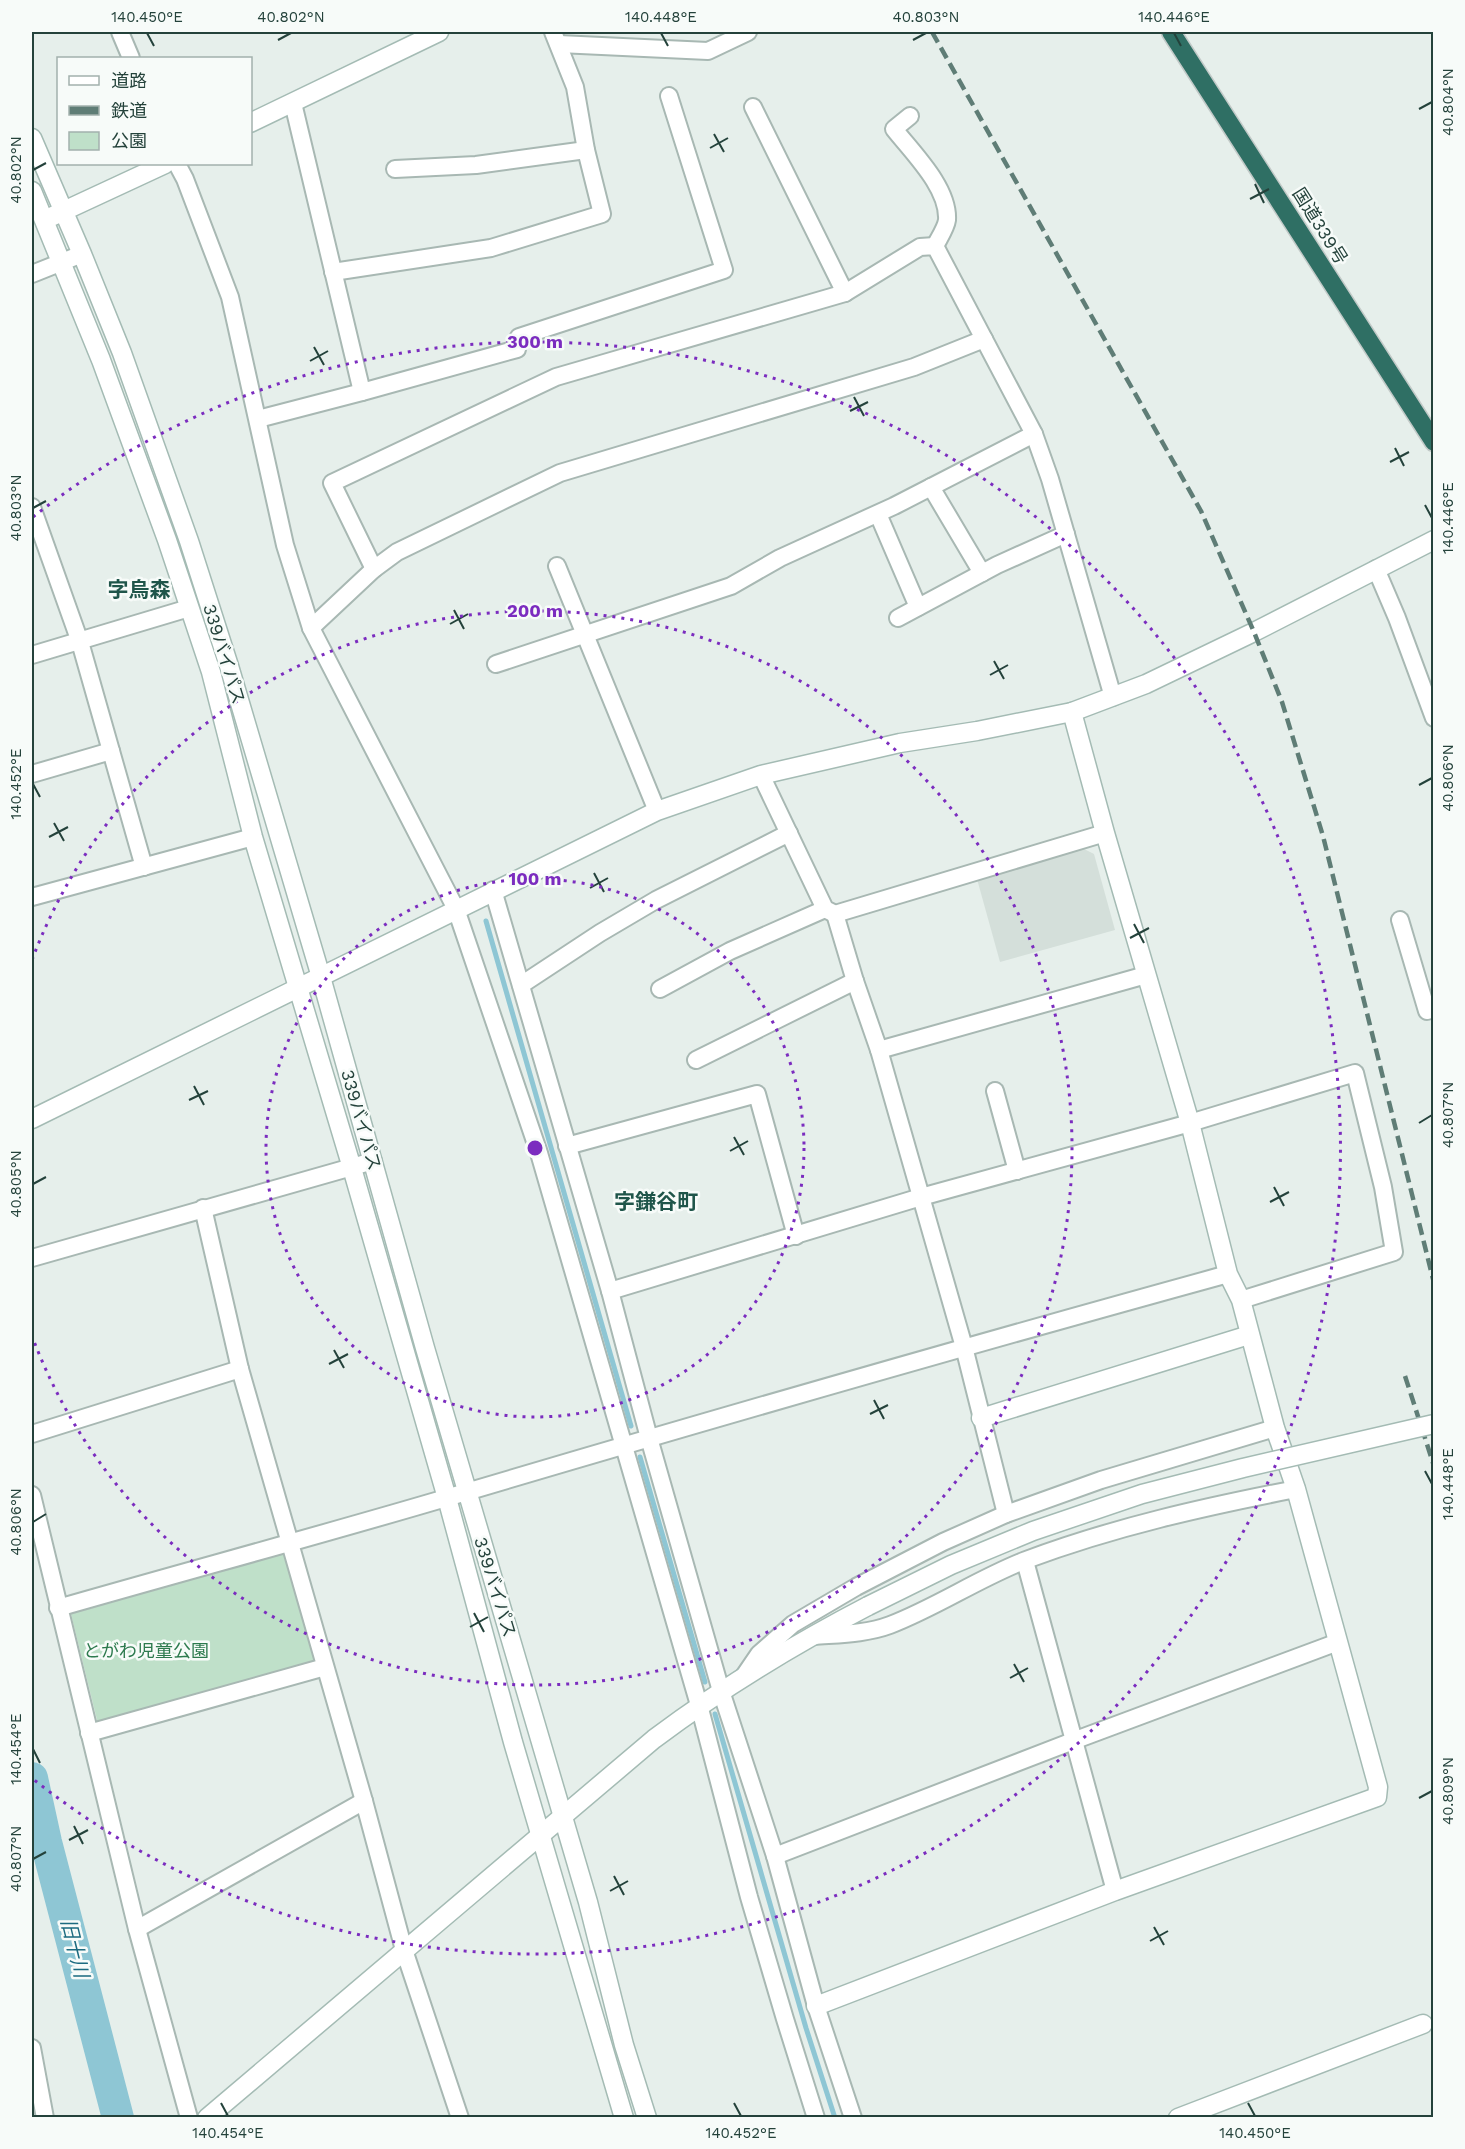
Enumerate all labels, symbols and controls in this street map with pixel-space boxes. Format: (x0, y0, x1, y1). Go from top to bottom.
text: 140.450°E (111, 8, 183, 26)
text: 40.802°N (257, 8, 325, 26)
text: 140.448°E (625, 8, 697, 26)
text: 40.803°N (892, 8, 960, 26)
text: 140.446°E (1138, 8, 1210, 26)
legend (57, 57, 252, 165)
text: 40.804°N (1439, 68, 1457, 136)
text: 道路 (111, 70, 147, 91)
text: 鉄道 (111, 100, 147, 121)
text: 公園 (111, 130, 147, 151)
text: 40.802°N (7, 136, 25, 204)
street label: 国道339号 (1289, 184, 1352, 268)
text: 300 m (507, 331, 563, 352)
text: 40.803°N (7, 474, 25, 542)
text: 140.446°E (1439, 482, 1457, 554)
district label: 字烏森 (108, 577, 171, 602)
text: 200 m (507, 600, 563, 621)
street label: 339バイパス (199, 601, 250, 707)
text: 40.806°N (1439, 744, 1457, 812)
text: 140.452°E (7, 749, 25, 819)
text: 100 m (508, 868, 562, 889)
street label: 339バイパス (337, 1067, 386, 1173)
text: 40.807°N (1439, 1082, 1457, 1148)
centre of rings (525, 1138, 545, 1158)
text: 40.805°N (7, 1150, 25, 1218)
district label: 字鎌谷町 (614, 1189, 698, 1214)
text: 140.448°E (1439, 1448, 1457, 1520)
text: 40.806°N (7, 1488, 25, 1556)
street label: 339バイパス (470, 1534, 521, 1640)
park label: とがわ児童公園 (83, 1640, 209, 1661)
text: 140.454°E (7, 1713, 25, 1785)
text: 40.809°N (1439, 1757, 1457, 1825)
text: 40.807°N (7, 1826, 25, 1892)
water label: 旧十川 (56, 1916, 94, 1982)
text: 140.454°E (192, 2124, 264, 2142)
text: 140.452°E (706, 2124, 776, 2142)
text: 140.450°E (1219, 2124, 1291, 2142)

